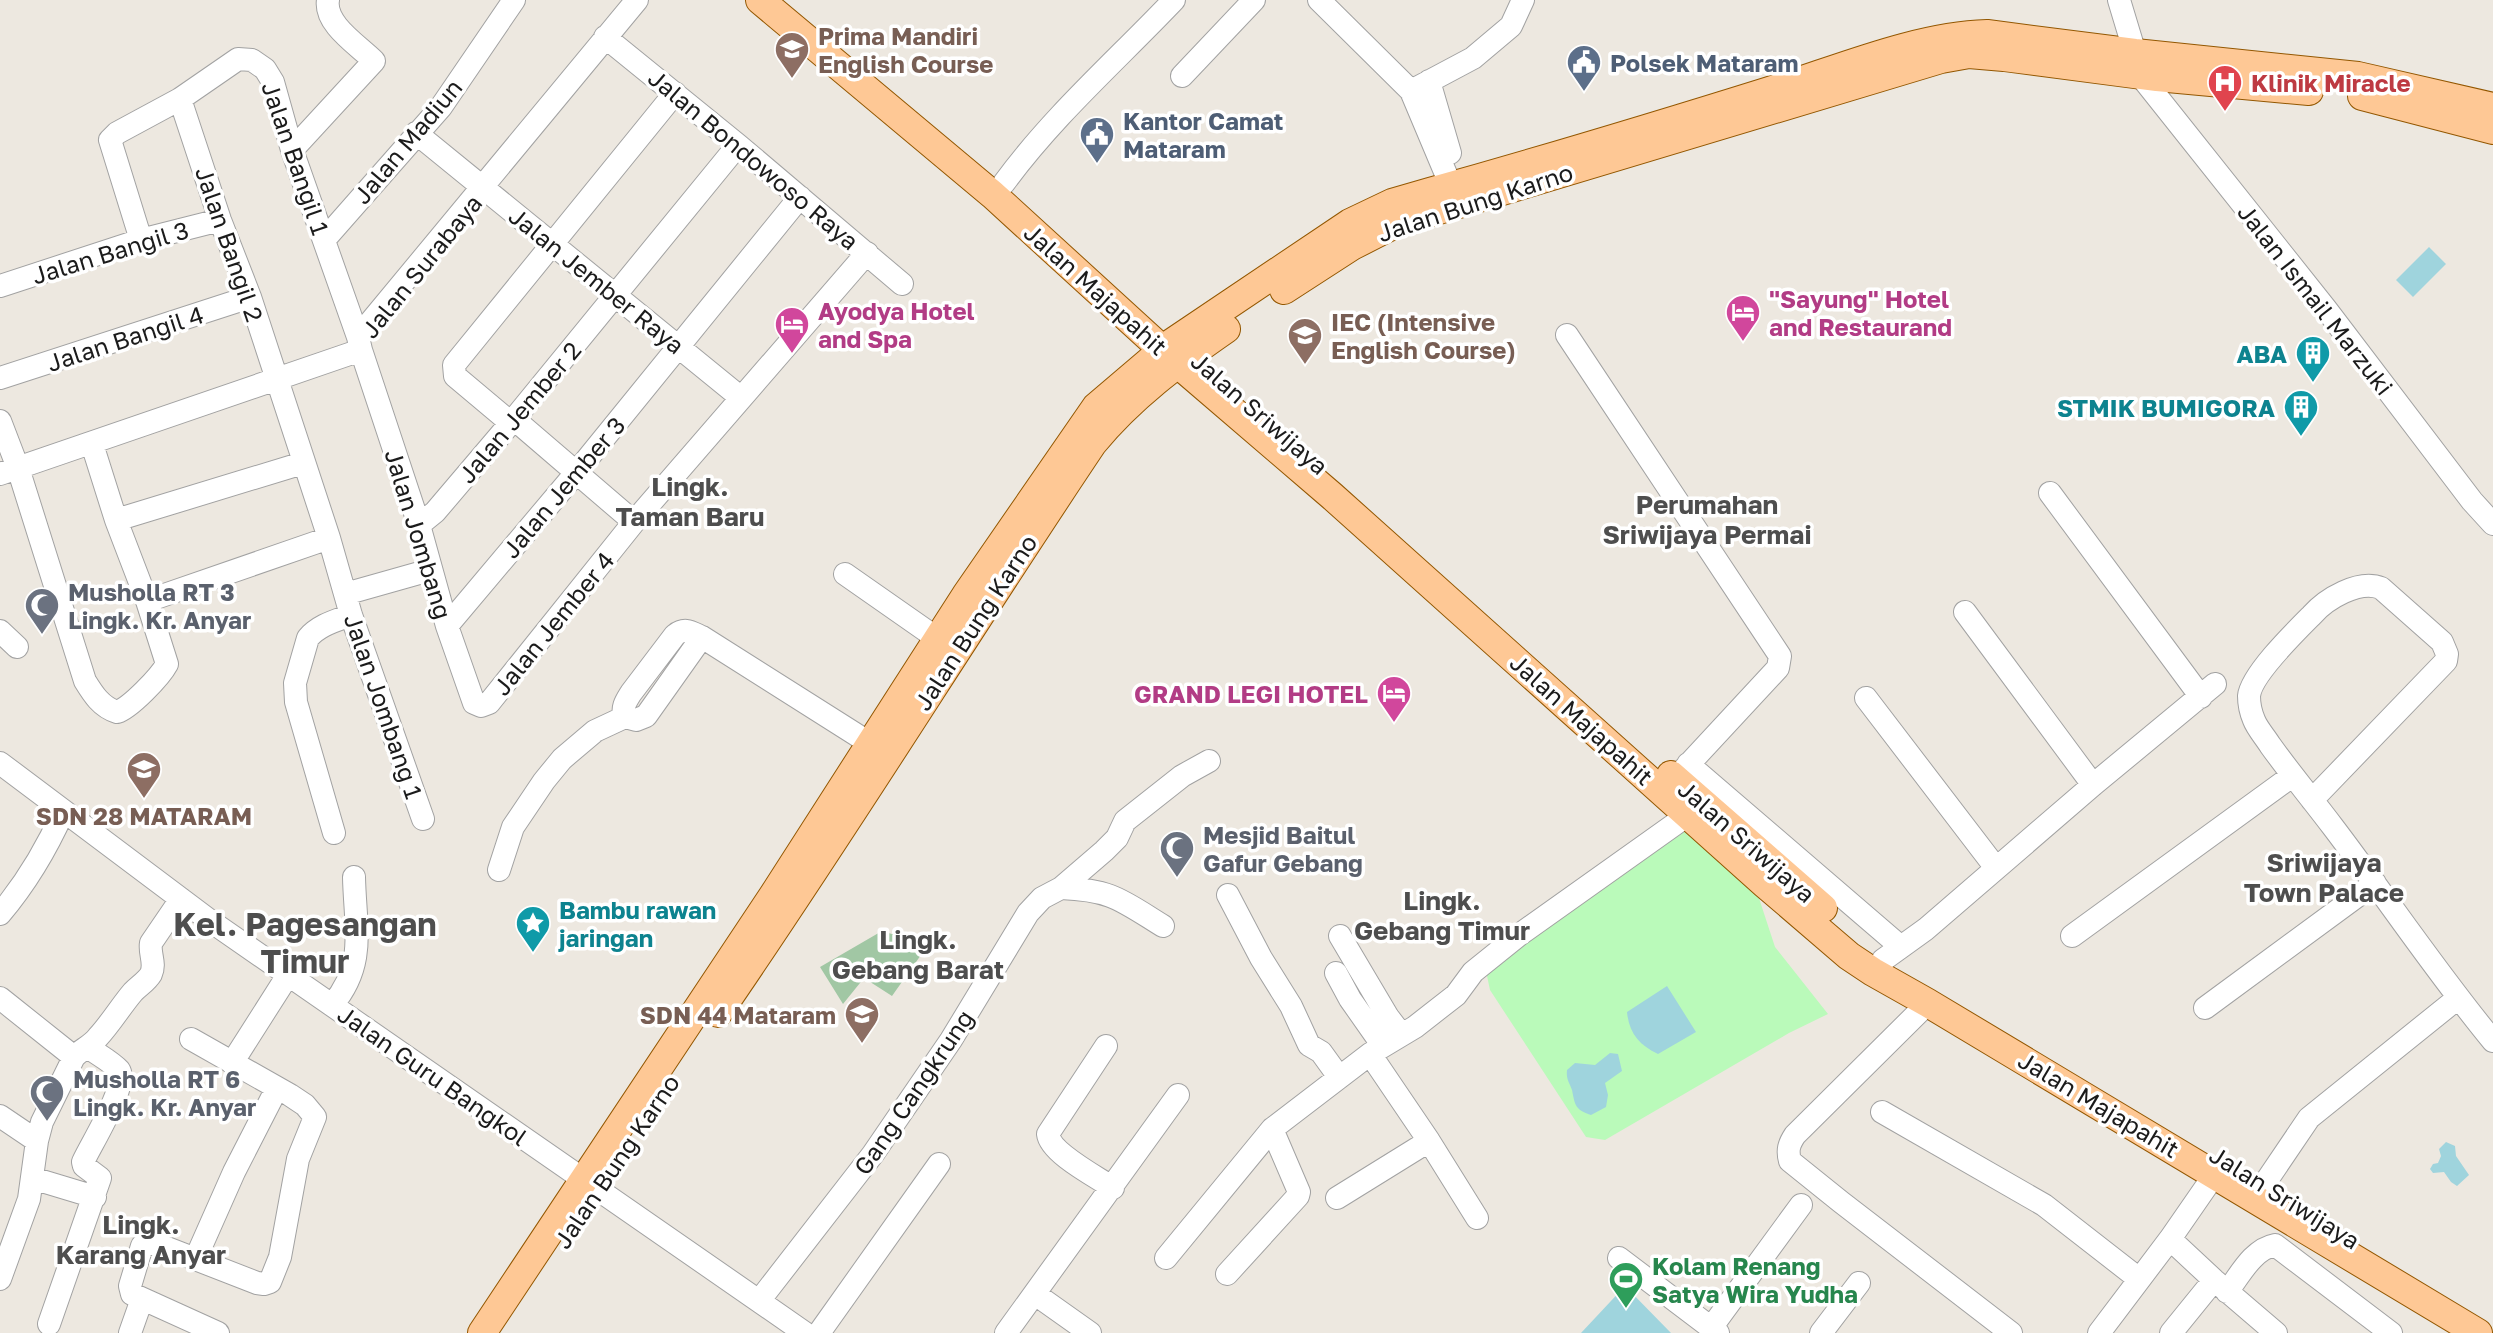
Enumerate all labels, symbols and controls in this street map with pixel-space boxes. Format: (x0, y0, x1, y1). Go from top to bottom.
place label: Prima Mandiri English Course (818, 21, 994, 78)
school or university icon: Prima Mandiri English Course (773, 30, 811, 80)
public building icon: Polsek Mataram (1565, 43, 1603, 93)
place label: Polsek Mataram (1610, 48, 1799, 77)
street label: Jalan Bondowoso Raya (643, 63, 865, 255)
hospital icon: Klinik Miracle (2206, 63, 2244, 113)
place label: Klinik Miracle (2251, 68, 2411, 97)
street label: Jalan Madiun (347, 73, 467, 209)
street label: Jalan Bangil 1 (256, 78, 336, 238)
place label: Kantor Camat Mataram (1123, 106, 1283, 163)
public building icon: Kantor Camat Mataram (1078, 115, 1116, 165)
street label: Jalan Bung Karno (1374, 157, 1576, 247)
street label: Jalan Bangil 2 (190, 163, 270, 325)
street label: Jalan Surabaya (354, 189, 488, 343)
street label: Jalan Ismail Marzuki (2232, 198, 2400, 400)
street label: Jalan Jember Raya (504, 200, 690, 360)
street label: Jalan Bangil 3 (28, 214, 192, 290)
street label: Jalan Majapahit (1019, 217, 1173, 361)
place label: "Sayung" Hotel and Restaurand (1769, 284, 1952, 341)
hotel icon: "Sayung" Hotel and Restaurand (1724, 293, 1762, 343)
place label: Ayodya Hotel and Spa (818, 296, 975, 353)
street label: Jalan Bangil 4 (43, 299, 207, 377)
hotel icon: Ayodya Hotel and Spa (773, 305, 811, 355)
place label: IEC (Intensive English Course) (1331, 307, 1516, 364)
school or university icon: IEC (Intensive English Course) (1286, 316, 1324, 366)
building icon: ABA (2294, 334, 2332, 384)
street label: Jalan Jember 2 (452, 336, 586, 488)
place label: ABA (2236, 339, 2287, 368)
street label: Jalan Sriwijaya (1186, 346, 1334, 480)
building icon: STMIK BUMIGORA (2282, 388, 2320, 438)
place label: STMIK BUMIGORA (2057, 393, 2275, 422)
street label: Jalan Jember 3 (496, 410, 630, 564)
street label: Jalan Jombang (379, 446, 459, 622)
district label: Lingk. Taman Baru (616, 471, 764, 532)
district label: Perumahan Sriwijaya Permai (1602, 489, 1812, 550)
street label: Jalan Bung Karno (907, 529, 1043, 715)
street label: Jalan Jember 4 (486, 545, 620, 701)
place label: Musholla RT 3 Lingk. Kr. Anyar (68, 577, 251, 634)
mosque icon: Musholla RT 3 Lingk. Kr. Anyar (23, 586, 61, 636)
street label: Jalan Jombang 1 (339, 610, 429, 802)
street label: Jalan Majapahit (1505, 647, 1659, 791)
hotel icon: GRAND LEGI HOTEL (1375, 674, 1413, 724)
place label: GRAND LEGI HOTEL (1134, 679, 1368, 708)
school or university icon: SDN 28 MATARAM (125, 750, 163, 800)
street label: Jalan Sriwijaya (1673, 774, 1821, 908)
place label: SDN 28 MATARAM (36, 801, 252, 830)
place label: Mesjid Baitul Gafur Gebang (1203, 820, 1363, 877)
mosque icon: Mesjid Baitul Gafur Gebang (1158, 829, 1196, 879)
district label: Sriwijaya Town Palace (2244, 847, 2404, 908)
district label: Lingk. Gebang Timur (1354, 885, 1530, 946)
place label: Bambu rawan jaringan (558, 895, 716, 952)
place icon: Bambu rawan jaringan (514, 904, 552, 954)
district label: Kel. Pagesangan Timur (173, 905, 437, 980)
district label: Lingk. Gebang Barat (832, 924, 1004, 985)
school or university icon: SDN 44 Mataram (843, 995, 881, 1045)
street label: Jalan Guru Bangkol (333, 999, 533, 1151)
place label: SDN 44 Mataram (640, 1000, 836, 1029)
street label: Gang Cangkrung (847, 1004, 979, 1180)
street label: Jalan Majapahit (2013, 1045, 2185, 1163)
place label: Musholla RT 6 Lingk. Kr. Anyar (73, 1064, 256, 1121)
street label: Jalan Bung Karno (547, 1069, 685, 1253)
mosque icon: Musholla RT 6 Lingk. Kr. Anyar (28, 1073, 66, 1123)
street label: Jalan Sriwijaya (2205, 1139, 2365, 1255)
district label: Lingk. Karang Anyar (56, 1209, 226, 1270)
place label: Kolam Renang Satya Wira Yudha (1652, 1251, 1858, 1308)
sports icon: Kolam Renang Satya Wira Yudha (1607, 1260, 1645, 1310)

